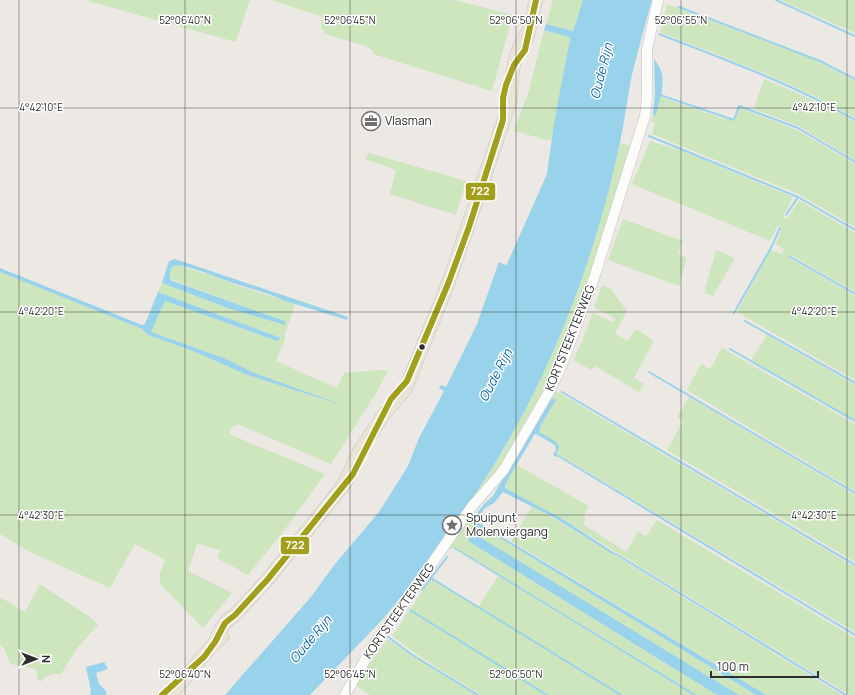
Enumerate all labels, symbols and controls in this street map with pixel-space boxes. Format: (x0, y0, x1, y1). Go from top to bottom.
text: 52°06'40"N (159, 13, 211, 27)
text: 52°06'45"N (324, 13, 376, 27)
text: 52°06'50"N (490, 13, 543, 27)
text: 52°06'55"N (655, 13, 707, 27)
water label: Oude Rijn (585, 40, 617, 101)
text: 4°42'10"E (19, 100, 63, 114)
text: 4°42'10"E (792, 100, 836, 114)
office icon: Vlasman (360, 110, 382, 132)
place label: Vlasman (385, 112, 432, 129)
line badge: 722 (465, 182, 496, 201)
text: 722 (471, 183, 489, 198)
street label: KORTSTEEKTERWEG (540, 282, 599, 393)
text: 4°42'20"E (18, 304, 64, 318)
text: 4°42'20"E (791, 304, 837, 318)
unlabelled marker (417, 342, 427, 352)
water label: Oude Rijn (474, 344, 517, 405)
text: 4°42'30"E (18, 508, 64, 522)
text: 4°42'30"E (791, 508, 837, 522)
place label: Spuipunt Molenviergang (466, 509, 548, 540)
place icon: Spuipunt Molenviergang (441, 514, 463, 536)
line badge: 722 (280, 536, 310, 555)
text: 722 (286, 537, 304, 552)
street label: KORTSTEEKTERWEG (359, 559, 438, 662)
water label: Oude Rijn (285, 610, 336, 667)
north arrow (16, 639, 56, 679)
scale bar (711, 653, 818, 679)
text: N (39, 655, 54, 663)
text: 100 m (717, 658, 749, 675)
text: 52°06'40"N (159, 667, 211, 681)
text: 52°06'45"N (324, 667, 376, 681)
text: 52°06'50"N (490, 667, 543, 681)

